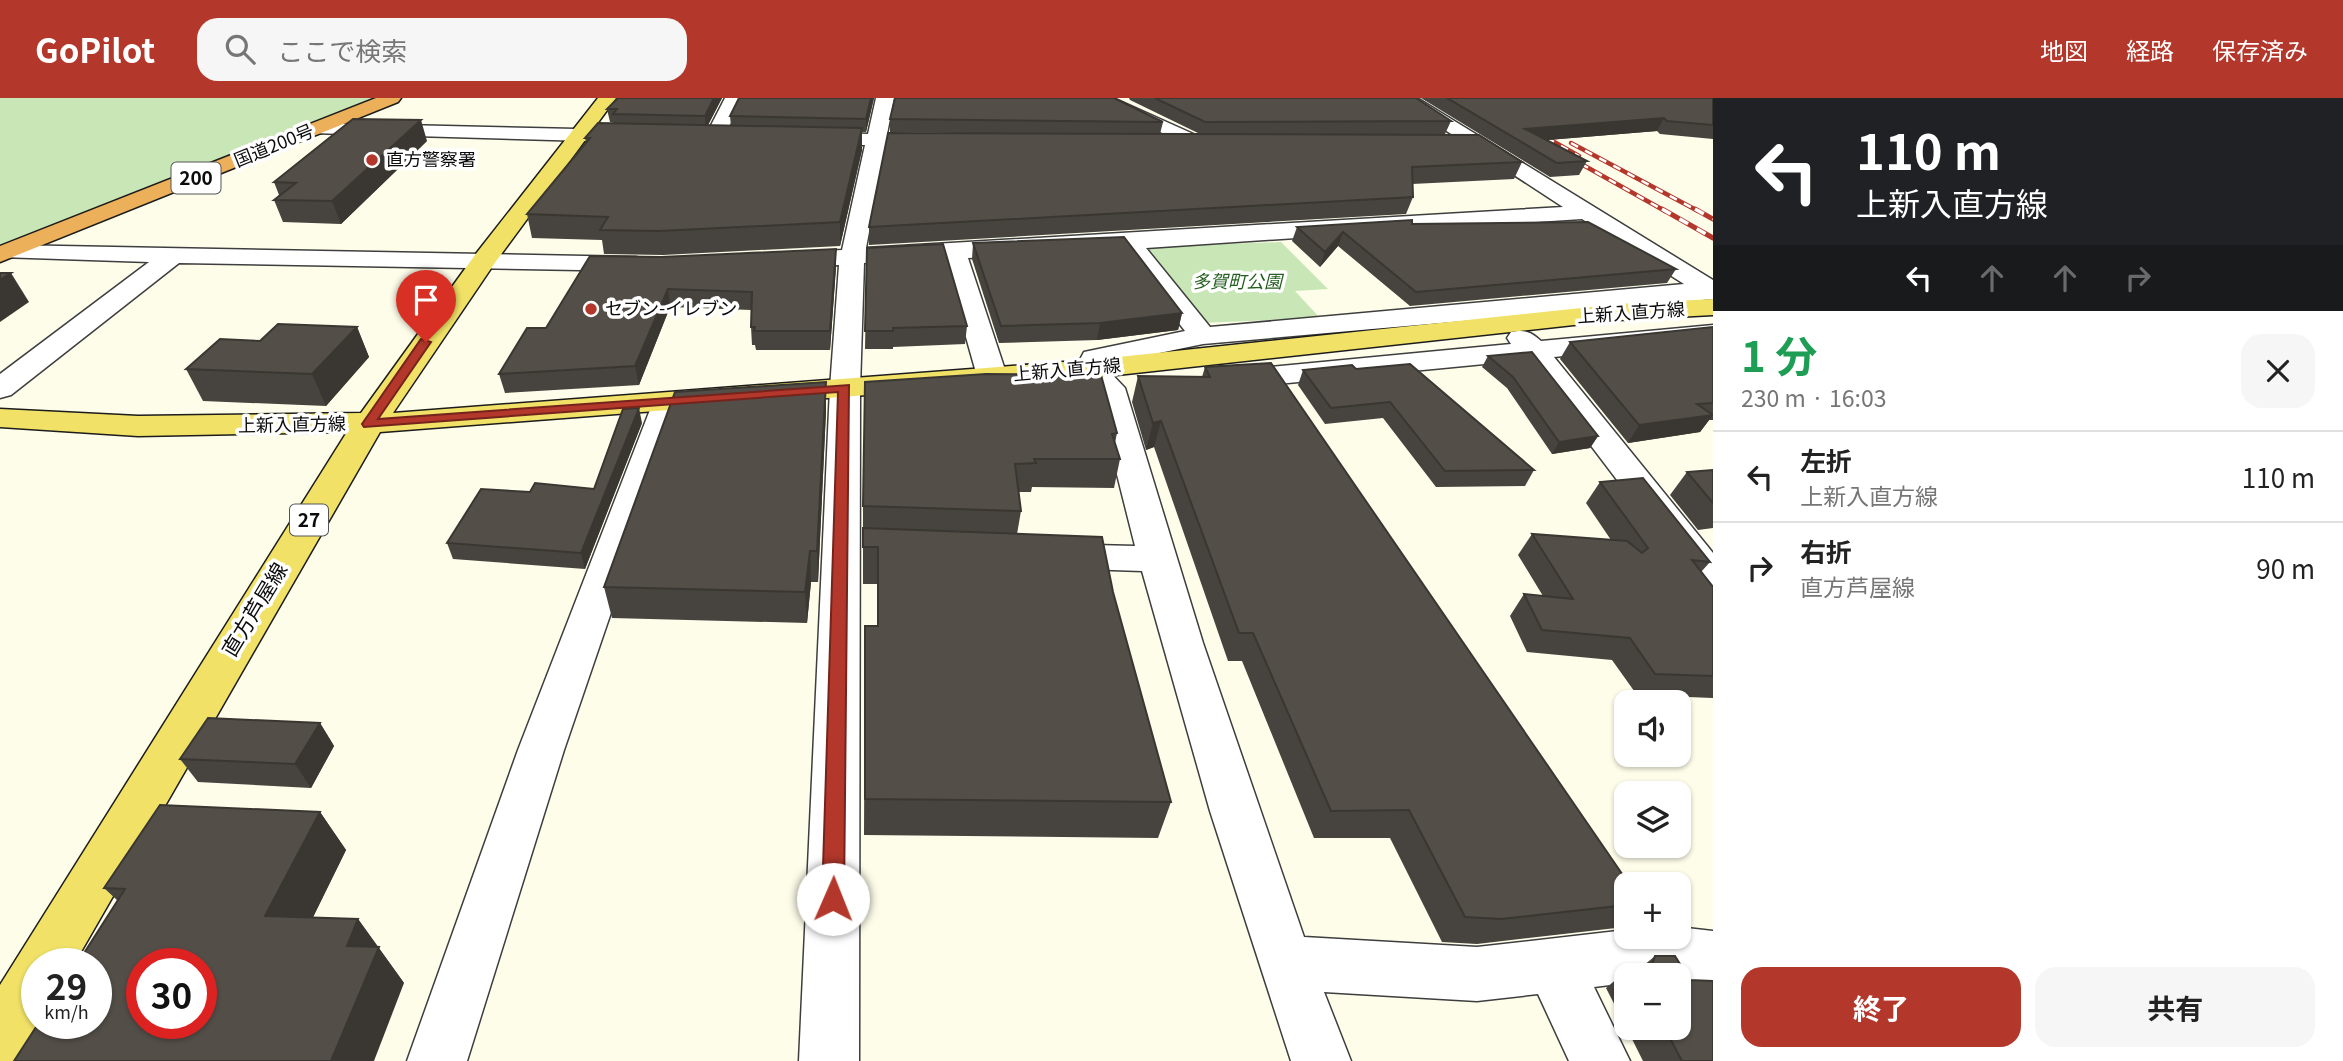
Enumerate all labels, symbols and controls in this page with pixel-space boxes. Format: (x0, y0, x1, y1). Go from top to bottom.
search box (197, 18, 687, 81)
text: GoPilot (35, 25, 155, 73)
icon: search (221, 30, 259, 68)
text: ここで検索 (277, 31, 407, 68)
text: 地図 (2040, 32, 2088, 67)
text: 経路 (2126, 32, 2174, 67)
text: 保存済み (2212, 32, 2308, 67)
text: 110 m (1856, 113, 2001, 184)
street label: 国道200号 (229, 116, 317, 172)
icon: left (1741, 126, 1832, 217)
place label: 直方警察署 (386, 145, 476, 171)
marker: 直方警察署 (364, 152, 380, 168)
road number: 200 (172, 162, 220, 194)
text: 上新入直方線 (1856, 179, 2048, 225)
icon: left (1900, 259, 1938, 297)
icon: ahead (1973, 259, 2011, 297)
icon: ahead (2046, 259, 2084, 297)
icon: right (2119, 259, 2157, 297)
park label: 多賀町公園 (1192, 267, 1285, 293)
pin (396, 270, 456, 342)
icon: arrive (407, 281, 445, 319)
place label: セブン-イレブン (605, 294, 737, 320)
street label: 上新入直方線 (1576, 294, 1686, 328)
marker: セブン-イレブン (583, 301, 599, 317)
text: 1 分 (1741, 323, 1817, 384)
button: close (2241, 334, 2315, 408)
street label: 上新入直方線 (1012, 350, 1122, 386)
text: 230 m · 16:03 (1741, 380, 1886, 414)
street label: 上新入直方線 (238, 409, 346, 437)
text: 左折 (1800, 441, 1852, 478)
icon: left (1741, 458, 1779, 496)
text: 110 m (2242, 458, 2315, 495)
text: 上新入直方線 (1800, 478, 1938, 512)
road number: 27 (290, 504, 328, 536)
text: 右折 (1800, 532, 1852, 569)
icon: right (1741, 549, 1779, 587)
text: 90 m (2256, 549, 2315, 586)
street label: 直方芦屋線 (213, 556, 293, 662)
text: 直方芦屋線 (1800, 569, 1915, 603)
map controls (1614, 690, 1691, 1040)
button: sound (1614, 690, 1691, 767)
button: layers (1614, 781, 1691, 858)
position arrow (796, 862, 870, 936)
button: + (1614, 872, 1691, 949)
speed limit sign: 30 (126, 948, 217, 1039)
text: 29 (46, 959, 87, 1010)
button: − (1614, 963, 1691, 1040)
button: 終了 (1741, 967, 2021, 1047)
button: 共有 (2035, 967, 2315, 1047)
text: km/h (44, 998, 89, 1024)

